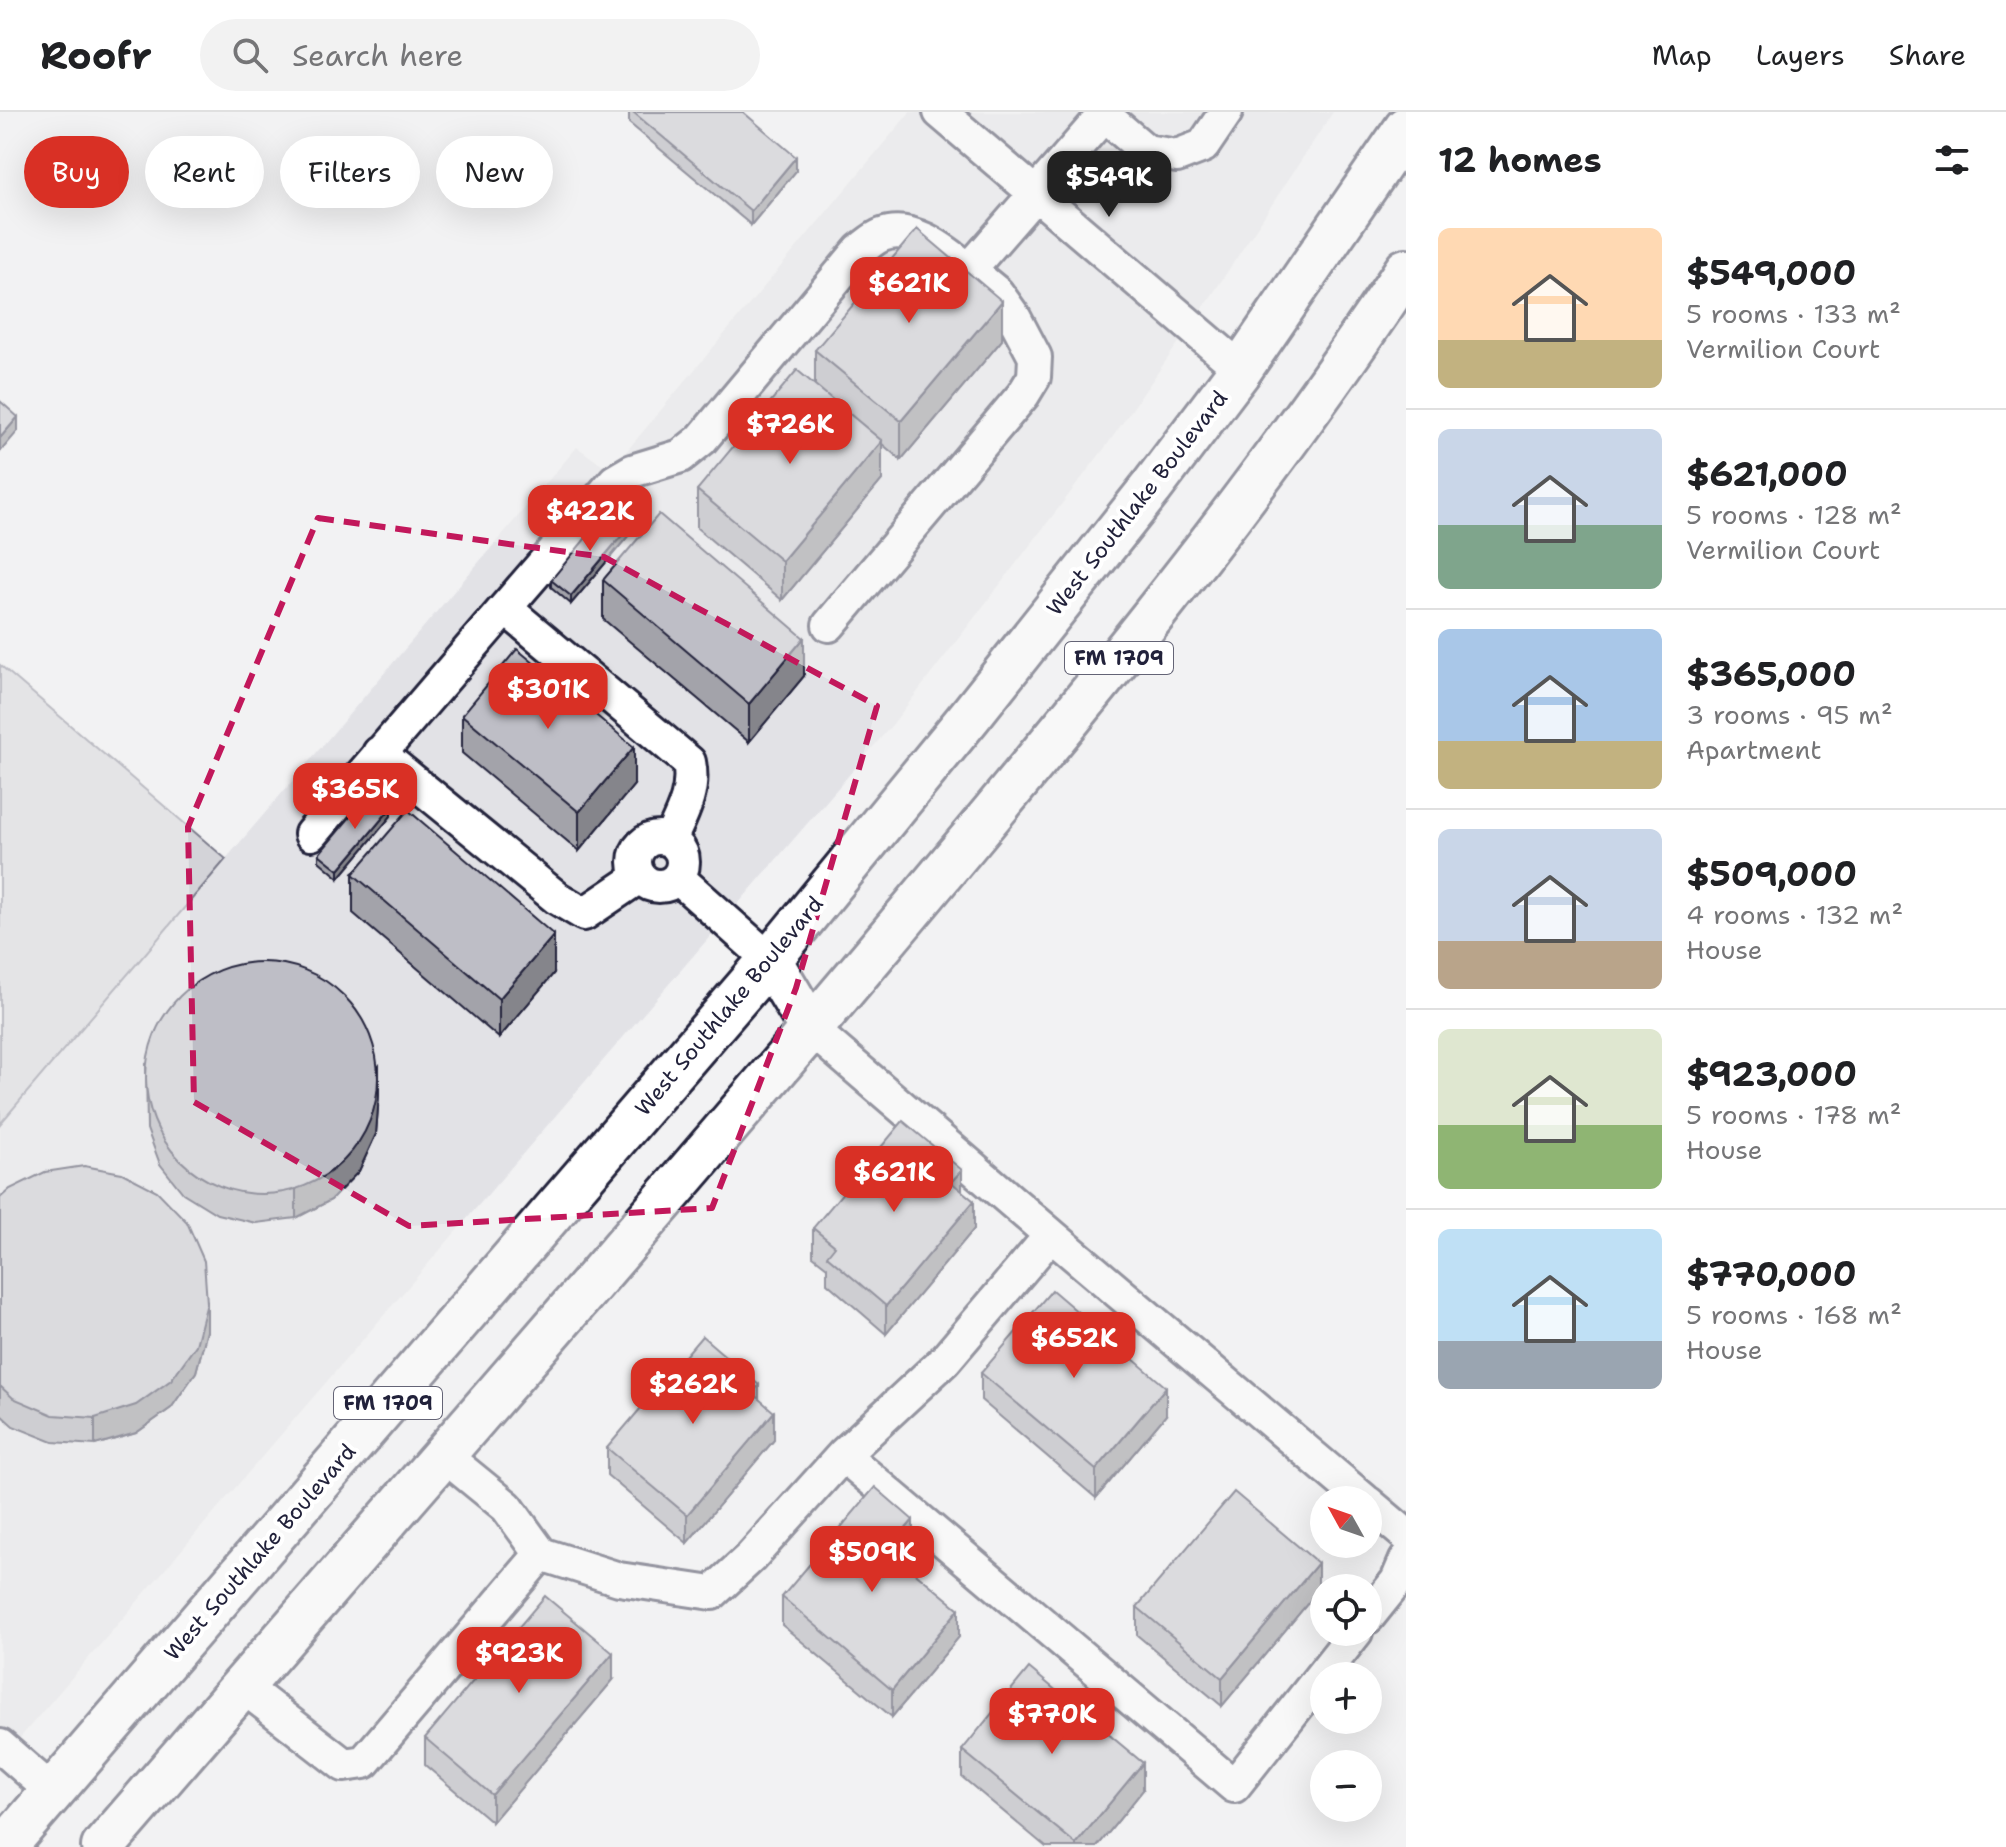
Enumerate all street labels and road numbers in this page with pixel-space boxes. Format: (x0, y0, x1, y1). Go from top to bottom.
street label: West Southlake Boulevard (1040, 384, 1234, 622)
road number: FM 1709 (1065, 642, 1173, 674)
street label: West Southlake Boulevard (628, 890, 830, 1122)
road number: FM 1709 (334, 1387, 442, 1419)
street label: West Southlake Boulevard (158, 1437, 362, 1667)

